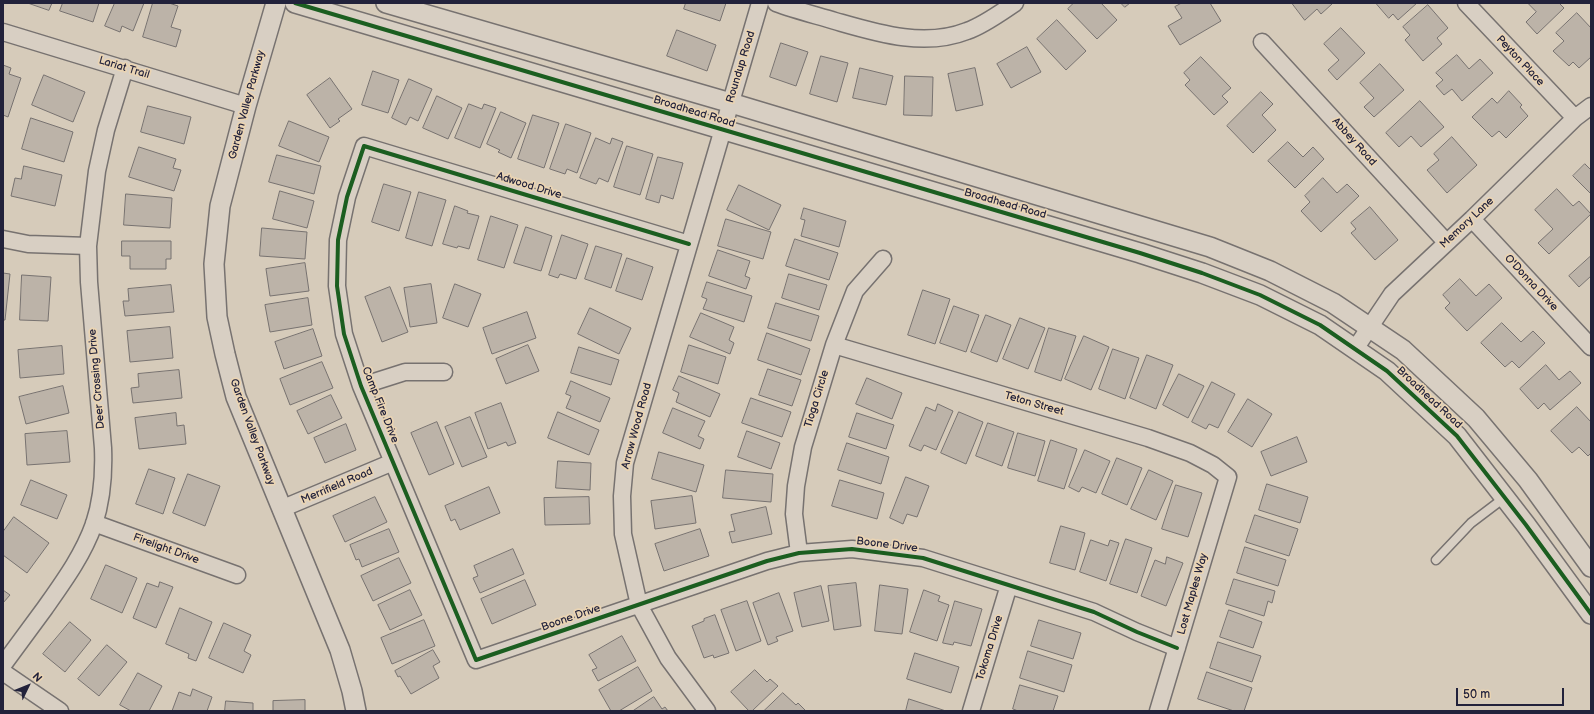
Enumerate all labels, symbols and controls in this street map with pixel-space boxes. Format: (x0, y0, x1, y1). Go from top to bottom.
street label: Roundup Road (724, 29, 758, 105)
street label: Peyton Place (1493, 33, 1547, 89)
street label: Garden Valley Parkway (226, 49, 268, 161)
street label: Lariat Trail (97, 54, 151, 82)
street label: Broadhead Road (652, 93, 736, 131)
street label: Abbey Road (1329, 115, 1379, 169)
street label: Adwood Drive (495, 170, 563, 202)
street label: Broadhead Road (962, 186, 1048, 222)
street label: Memory Lane (1437, 195, 1497, 251)
street label: O'Donna Drive (1501, 252, 1561, 314)
street label: Deer Crossing Drive (86, 328, 108, 430)
street label: Broadhead Road (1394, 364, 1464, 432)
street label: Camp Fire Drive (359, 365, 401, 445)
street label: Tioga Circle (802, 369, 832, 429)
street label: Garden Valley Parkway (227, 377, 277, 487)
street label: Arrow Wood Road (619, 381, 655, 471)
street label: Teton Street (1003, 389, 1065, 419)
street label: Merrifield Road (299, 465, 375, 507)
street label: Firelight Drive (131, 531, 201, 567)
street label: Boone Drive (856, 535, 918, 555)
street label: Lost Maples Way (1175, 552, 1211, 636)
street label: Boone Drive (540, 602, 602, 634)
street label: Tokoma Drive (974, 614, 1006, 682)
north arrow (8, 666, 48, 706)
text: N (30, 670, 45, 685)
scale bar (1458, 680, 1566, 706)
text: 50 m (1463, 687, 1490, 702)

